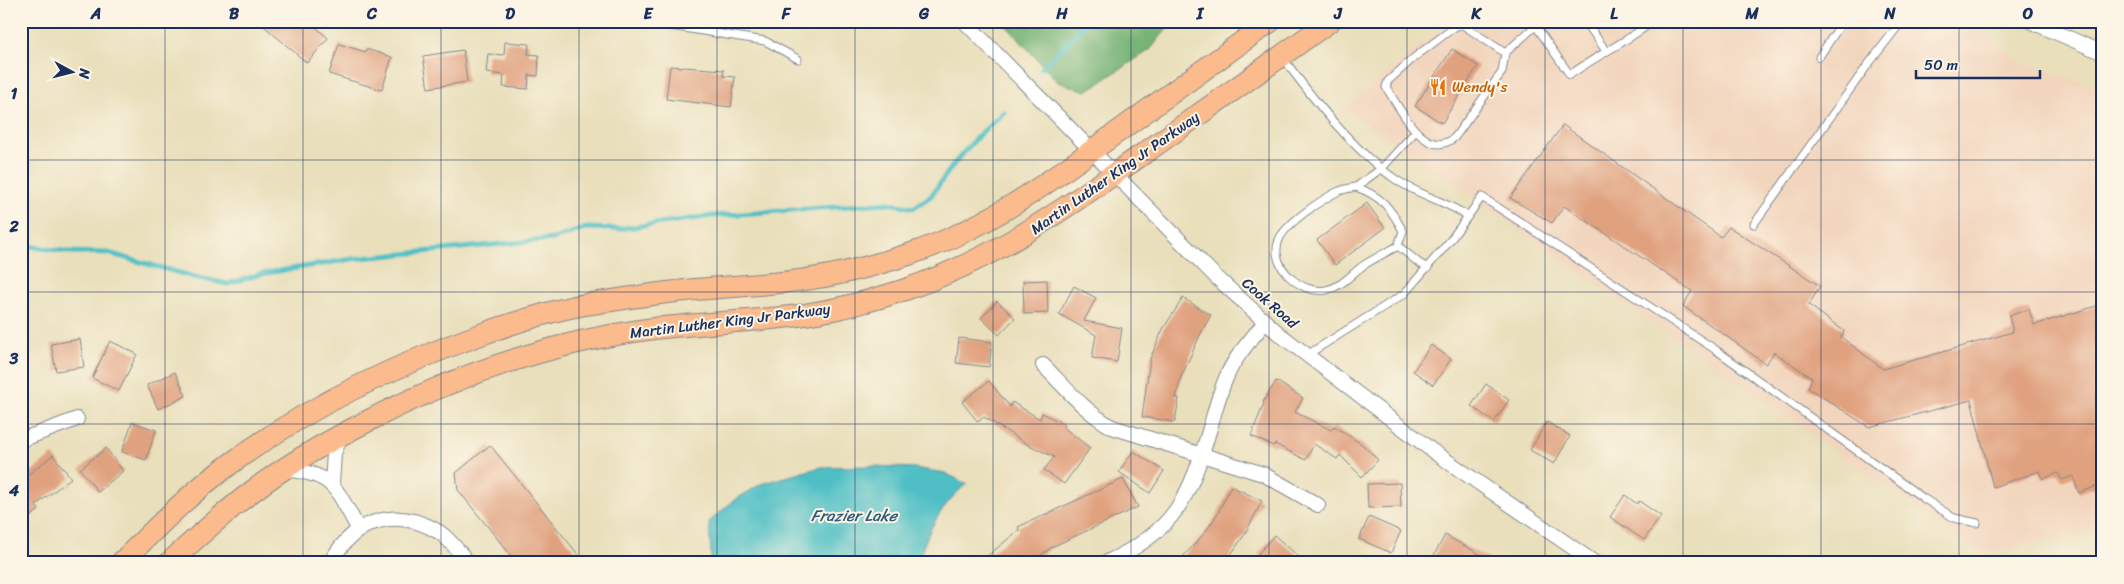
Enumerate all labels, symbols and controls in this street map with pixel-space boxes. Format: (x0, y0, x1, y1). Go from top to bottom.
text: A (90, 0, 101, 28)
text: B (229, 0, 240, 28)
text: C (366, 0, 378, 28)
text: D (505, 0, 515, 28)
text: E (644, 0, 654, 28)
text: F (781, 0, 792, 28)
text: G (918, 0, 930, 28)
text: H (1055, 0, 1068, 28)
text: I (1196, 0, 1205, 28)
text: J (1333, 0, 1343, 28)
text: K (1470, 0, 1482, 28)
text: L (1610, 0, 1618, 28)
text: M (1744, 0, 1759, 28)
text: N (1883, 0, 1896, 28)
text: O (2022, 0, 2034, 28)
north arrow (48, 48, 98, 98)
scale bar (1916, 48, 2040, 80)
text: 50 m (1924, 52, 1959, 78)
text: N (71, 66, 98, 80)
place label: Wendy's (1452, 74, 1508, 100)
restaurant icon: Wendy's (1428, 77, 1448, 97)
text: 1 (11, 79, 18, 108)
street label: Martin Luther King Jr Parkway (1025, 104, 1205, 241)
text: 2 (8, 212, 19, 241)
street label: Cook Road (1236, 271, 1305, 336)
street label: Martin Luther King Jr Parkway (628, 296, 832, 346)
text: 3 (9, 344, 19, 373)
text: 4 (8, 476, 19, 505)
water label: Frazier Lake (811, 501, 899, 530)

